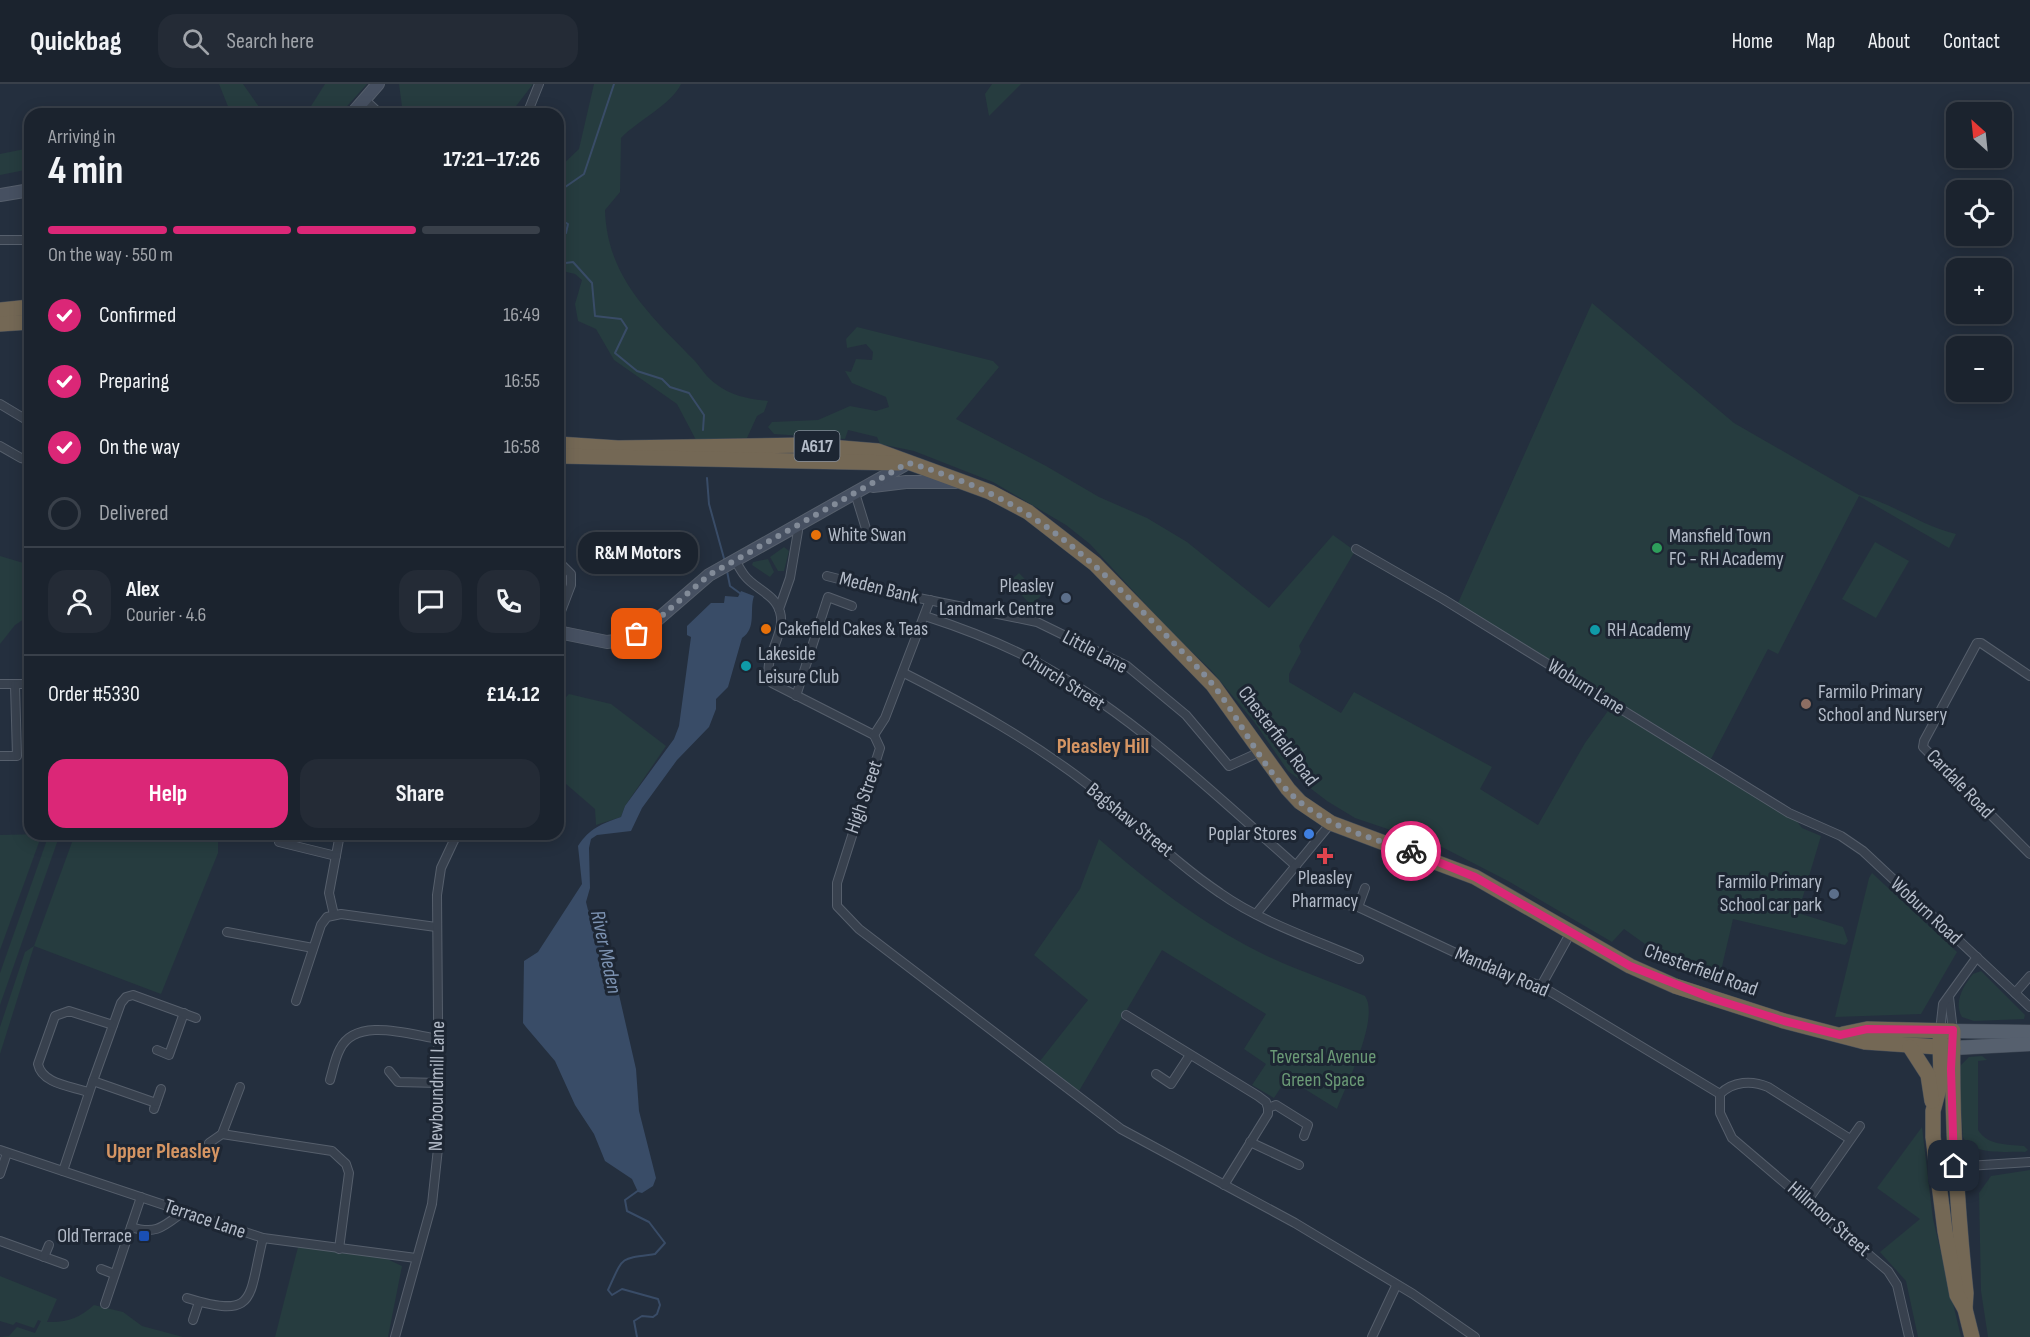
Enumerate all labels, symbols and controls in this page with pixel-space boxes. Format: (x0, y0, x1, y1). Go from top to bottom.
search box (158, 14, 578, 68)
text: Quickbag (30, 25, 122, 58)
icon: search (179, 25, 212, 58)
text: Search here (227, 28, 314, 55)
text: Home (1732, 29, 1773, 54)
text: Map (1806, 29, 1835, 54)
text: About (1868, 29, 1910, 54)
text: Contact (1943, 29, 2000, 54)
north arrow (1946, 102, 2012, 168)
map controls (1946, 102, 2012, 402)
text: Arriving in (48, 125, 116, 149)
text: 17:21–17:26 (443, 146, 540, 173)
text: 4 min (48, 148, 123, 195)
button: locate (1946, 180, 2012, 246)
text: On the way · 550 m (48, 243, 173, 267)
button: + (1946, 258, 2012, 324)
icon: check (48, 299, 81, 332)
text: Confirmed (99, 302, 176, 329)
text: 16:49 (503, 303, 540, 327)
button: − (1946, 336, 2012, 402)
icon: check (48, 365, 81, 398)
text: Preparing (99, 368, 169, 395)
text: 16:55 (504, 369, 540, 393)
icon: check (48, 431, 81, 464)
road number: A617 (794, 431, 840, 461)
text: On the way (99, 434, 180, 461)
text: 16:58 (504, 435, 540, 459)
text: Delivered (99, 500, 168, 527)
place label: White Swan (828, 523, 906, 547)
place label: Mansfield Town FC - RH Academy (1669, 524, 1784, 571)
marker: White Swan (809, 528, 823, 542)
callout: R&M Motors (577, 532, 697, 574)
text: R&M Motors (595, 541, 681, 565)
marker: Mansfield Town FC - RH Academy (1650, 541, 1664, 555)
street label: Meden Bank (837, 567, 921, 610)
button: person (48, 570, 111, 633)
button: chat (399, 570, 462, 633)
button: phone (477, 570, 540, 633)
place label: Pleasley Landmark Centre (939, 574, 1054, 621)
text: Alex (126, 576, 159, 603)
marker: Pleasley Landmark Centre (1059, 591, 1073, 605)
text: Courier · 4.6 (126, 603, 206, 627)
pin (611, 608, 662, 659)
icon: bag (620, 617, 653, 650)
place label: Cakefield Cakes & Teas (778, 617, 928, 641)
place label: RH Academy (1607, 618, 1691, 642)
marker: Cakefield Cakes & Teas (759, 622, 773, 636)
marker: RH Academy (1588, 623, 1602, 637)
street label: Little Lane (1058, 625, 1132, 679)
place label: Lakeside Leisure Club (758, 642, 839, 689)
street label: Church Street (1017, 646, 1109, 716)
street label: Woburn Lane (1543, 654, 1629, 720)
marker: Lakeside Leisure Club (739, 659, 753, 673)
place label: Farmilo Primary School and Nursery (1818, 680, 1948, 727)
text: Order #5330 (48, 681, 140, 708)
text: £14.12 (486, 681, 540, 708)
street label: Chesterfield Road (1233, 681, 1323, 791)
marker: Farmilo Primary School and Nursery (1799, 697, 1813, 711)
district label: Pleasley Hill (1057, 733, 1149, 760)
street label: Cardale Road (1921, 744, 1999, 824)
street label: High Street (840, 757, 888, 837)
button: Help (48, 759, 288, 828)
button: Share (300, 759, 540, 828)
street label: Bagshaw Street (1082, 778, 1178, 862)
courier (1381, 821, 1441, 881)
place label: Poplar Stores (1208, 822, 1297, 846)
marker: Poplar Stores (1302, 827, 1316, 841)
icon: bike (1395, 835, 1428, 868)
marker: Pleasley Pharmacy (1318, 849, 1332, 863)
place label: Pleasley Pharmacy (1292, 866, 1359, 913)
place label: Farmilo Primary School car park (1718, 870, 1822, 917)
street label: Woburn Road (1885, 872, 1967, 950)
marker: Farmilo Primary School car park (1827, 887, 1841, 901)
water label: River Meden (585, 908, 627, 996)
street label: Chesterfield Road (1641, 938, 1761, 1002)
street label: Mandalay Road (1451, 941, 1553, 1003)
street label: Newboundmill Lane (424, 1021, 450, 1151)
park label: Teversal Avenue Green Space (1270, 1045, 1376, 1092)
district label: Upper Pleasley (106, 1138, 220, 1165)
pin (1928, 1140, 1979, 1191)
icon: home (1937, 1149, 1970, 1182)
street label: Hillmoor Street (1783, 1177, 1875, 1261)
street label: Terrace Lane (161, 1194, 249, 1244)
place label: Old Terrace (57, 1224, 132, 1248)
marker: Old Terrace (137, 1229, 151, 1243)

